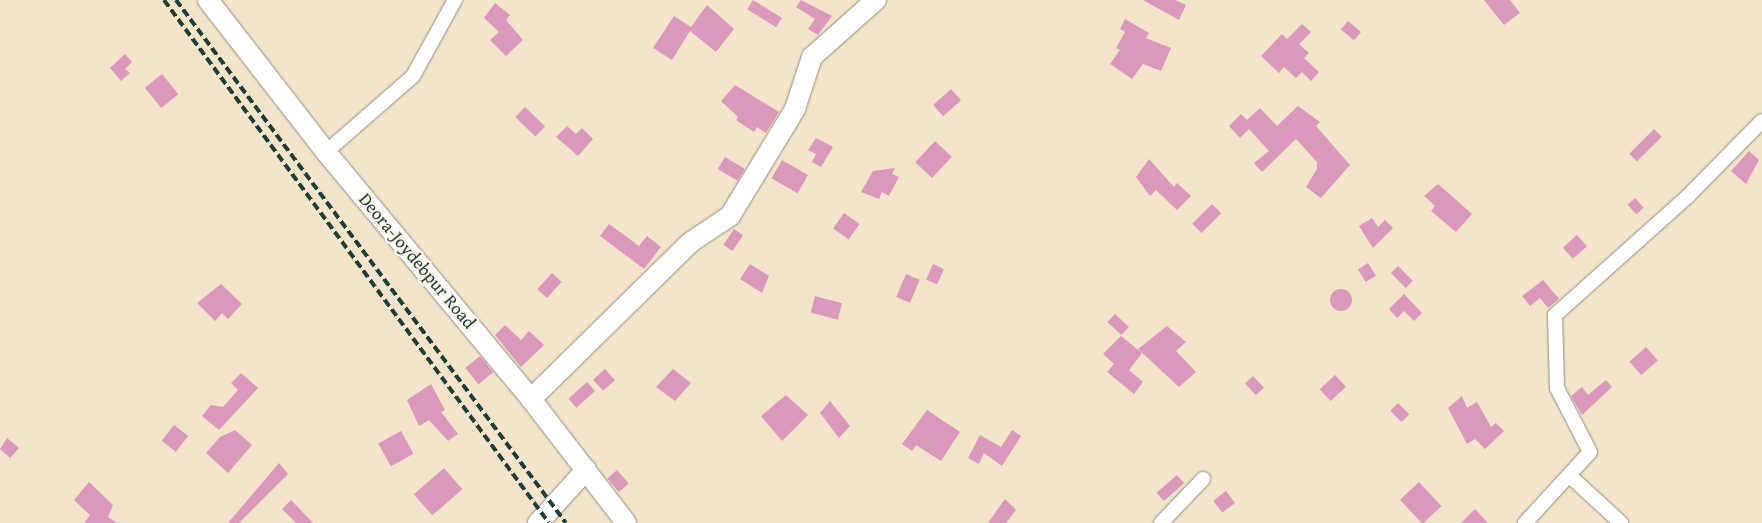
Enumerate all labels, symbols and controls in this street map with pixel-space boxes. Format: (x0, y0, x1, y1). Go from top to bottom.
street label: Deora-Joydebpur Road (354, 189, 480, 333)

